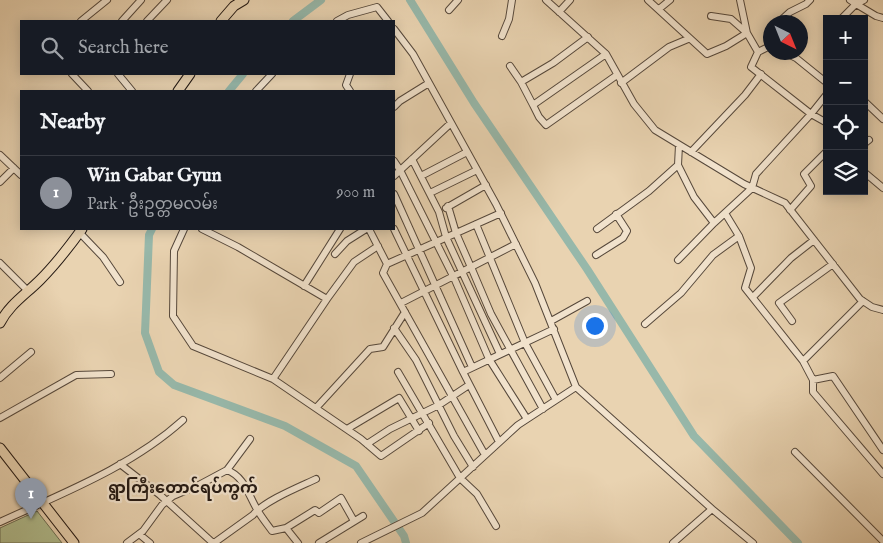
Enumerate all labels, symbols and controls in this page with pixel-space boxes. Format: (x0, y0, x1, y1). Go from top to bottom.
north arrow (763, 15, 808, 60)
map controls (823, 15, 868, 195)
button: + (823, 15, 868, 60)
search box (20, 20, 395, 75)
icon: search (38, 34, 66, 62)
text: Search here (78, 36, 169, 60)
button: − (823, 60, 868, 105)
button: locate (823, 105, 868, 150)
text: Nearby (40, 109, 105, 136)
button: layers (823, 150, 868, 195)
text: Win Gabar Gyun (87, 164, 222, 188)
text: 1 (53, 183, 59, 203)
text: 900 m (336, 183, 375, 203)
text: Park · ဦးဥတ္တမလမ်း (87, 195, 218, 215)
your location (582, 313, 608, 339)
district label: ရွာကြီးတောင်ရပ်ကွက် (108, 476, 258, 501)
pin: 1 (15, 478, 47, 519)

